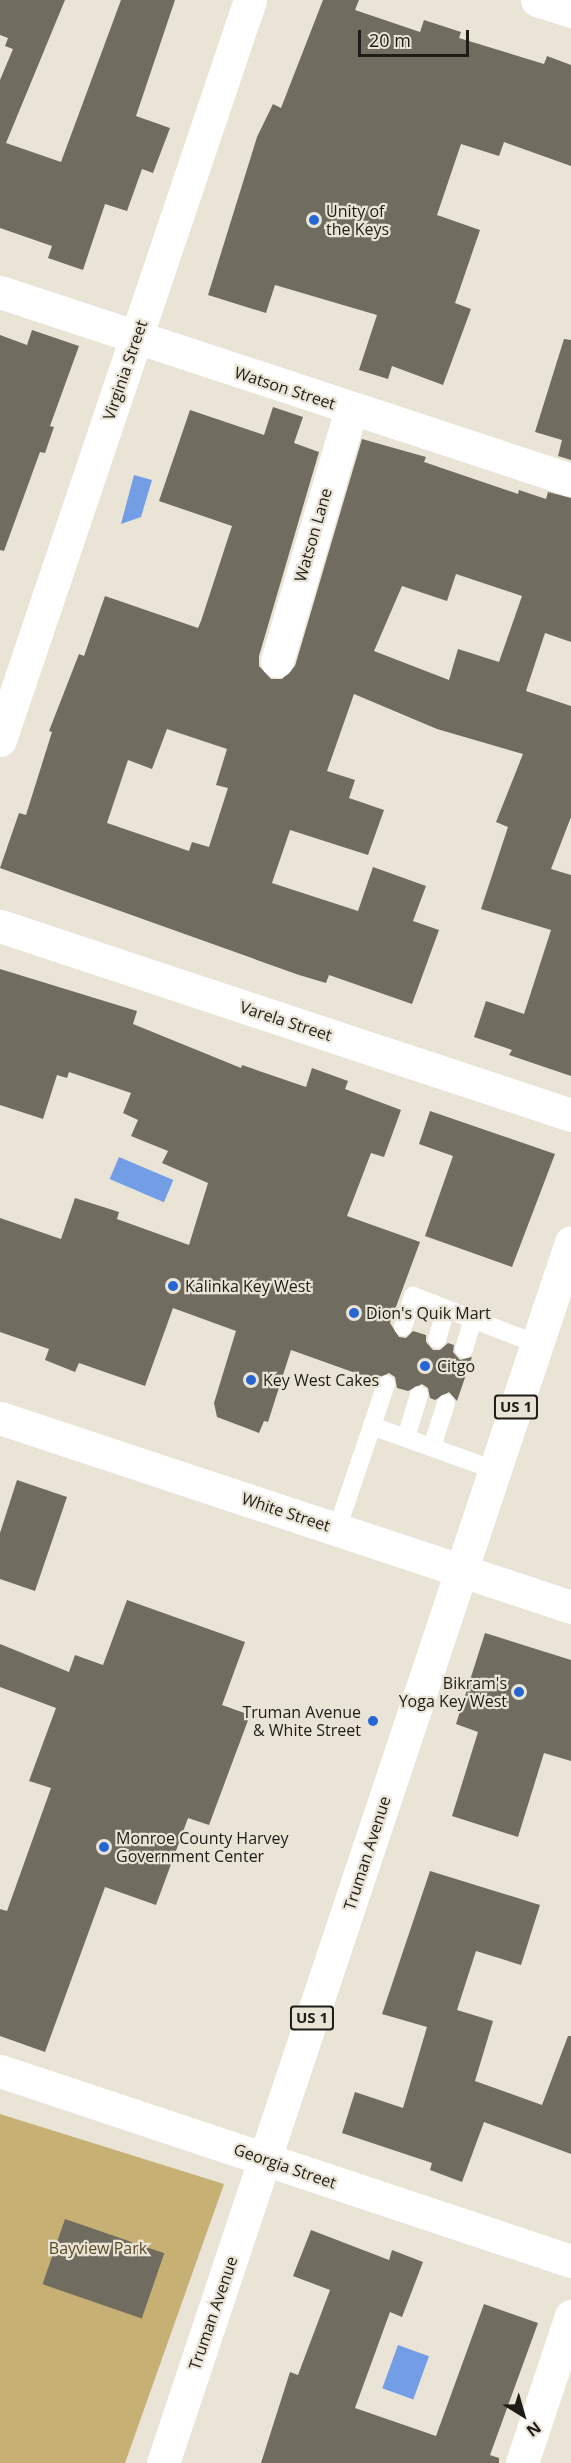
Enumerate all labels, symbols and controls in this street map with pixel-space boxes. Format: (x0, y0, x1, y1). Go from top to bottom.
scale bar (361, 18, 472, 56)
text: 20 m (369, 28, 411, 52)
place label: Unity of the Keys (326, 201, 389, 239)
marker: Unity of the Keys (307, 213, 321, 227)
street label: Virginia Street (99, 318, 151, 422)
street label: Watson Street (232, 363, 338, 413)
street label: Watson Lane (290, 486, 336, 584)
street label: Varela Street (238, 997, 334, 1045)
place label: Kalinka Key West (185, 1276, 311, 1296)
marker: Kalinka Key West (166, 1279, 180, 1293)
place label: Dion's Quik Mart (366, 1303, 491, 1323)
marker: Dion's Quik Mart (347, 1306, 361, 1320)
place label: Citgo (437, 1356, 475, 1376)
marker: Citgo (418, 1359, 432, 1373)
place label: Key West Cakes (263, 1370, 379, 1390)
marker: Key West Cakes (244, 1373, 258, 1387)
road number: US 1 (494, 1395, 538, 1419)
street label: White Street (239, 1489, 333, 1535)
place label: Bikram's Yoga Key West (399, 1673, 507, 1711)
marker: Bikram's Yoga Key West (512, 1685, 526, 1699)
place label: Truman Avenue & White Street (242, 1702, 361, 1740)
marker: Truman Avenue & White Street (366, 1714, 380, 1728)
street label: Truman Avenue (340, 1794, 394, 1912)
place label: Monroe County Harvey Government Center (116, 1828, 289, 1866)
marker: Monroe County Harvey Government Center (97, 1840, 111, 1854)
road number: US 1 (290, 2006, 334, 2030)
street label: Georgia Street (231, 2139, 339, 2193)
park label: Bayview Park (49, 2238, 147, 2258)
street label: Truman Avenue (185, 2254, 241, 2372)
north arrow (493, 2385, 553, 2445)
text: N (522, 2417, 546, 2442)

